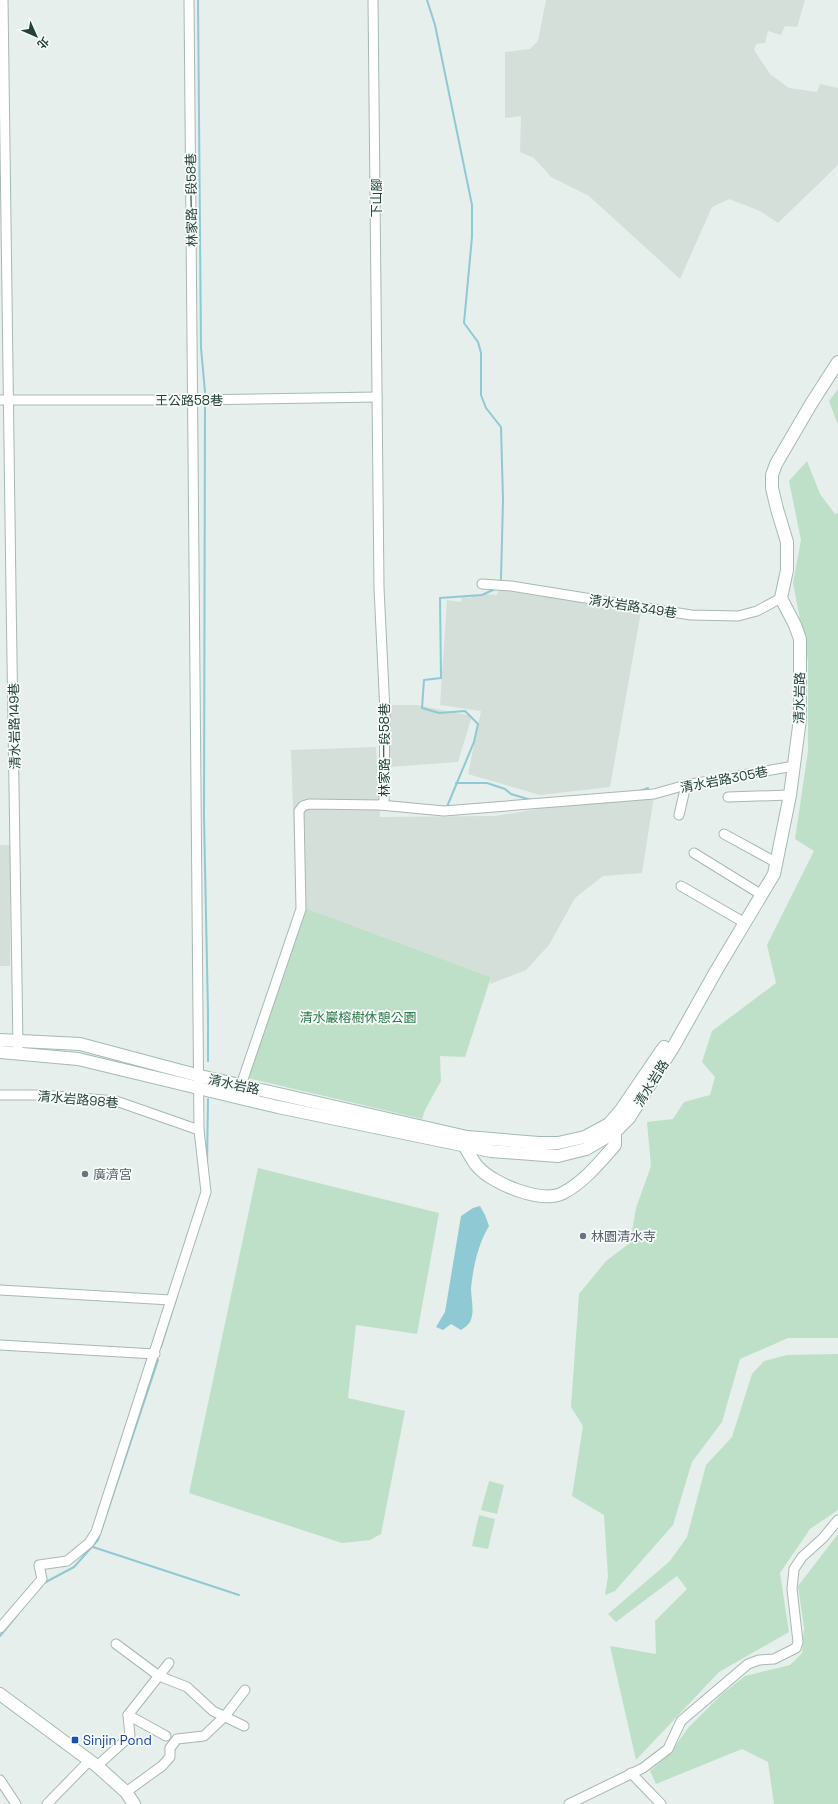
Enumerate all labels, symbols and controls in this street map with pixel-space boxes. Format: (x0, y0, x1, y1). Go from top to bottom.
north arrow (16, 16, 56, 56)
text: 北 (34, 34, 52, 52)
street label: 林家路一段58巷 (182, 153, 201, 247)
street label: 下山腳 (368, 178, 385, 218)
street label: 王公路58巷 (155, 392, 223, 409)
street label: 清水岩路349巷 (588, 591, 678, 622)
street label: 清水岩路 (791, 672, 808, 724)
street label: 清水岩路149巷 (5, 683, 24, 769)
street label: 林家路一段58巷 (376, 703, 393, 797)
street label: 清水岩路305巷 (679, 763, 769, 796)
park label: 清水巖榕樹休憩公園 (299, 1009, 417, 1026)
street label: 清水岩路 (630, 1057, 672, 1110)
street label: 清水岩路 (207, 1071, 261, 1098)
street label: 清水岩路98巷 (37, 1087, 119, 1111)
place label: 廣濟宮 (93, 1166, 132, 1183)
marker: 廣濟宮 (80, 1169, 90, 1179)
place label: 林園清水寺 (591, 1228, 656, 1245)
marker: 林園清水寺 (578, 1231, 588, 1241)
place label: Sinjin Pond (83, 1732, 152, 1749)
marker: Sinjin Pond (70, 1735, 80, 1745)

